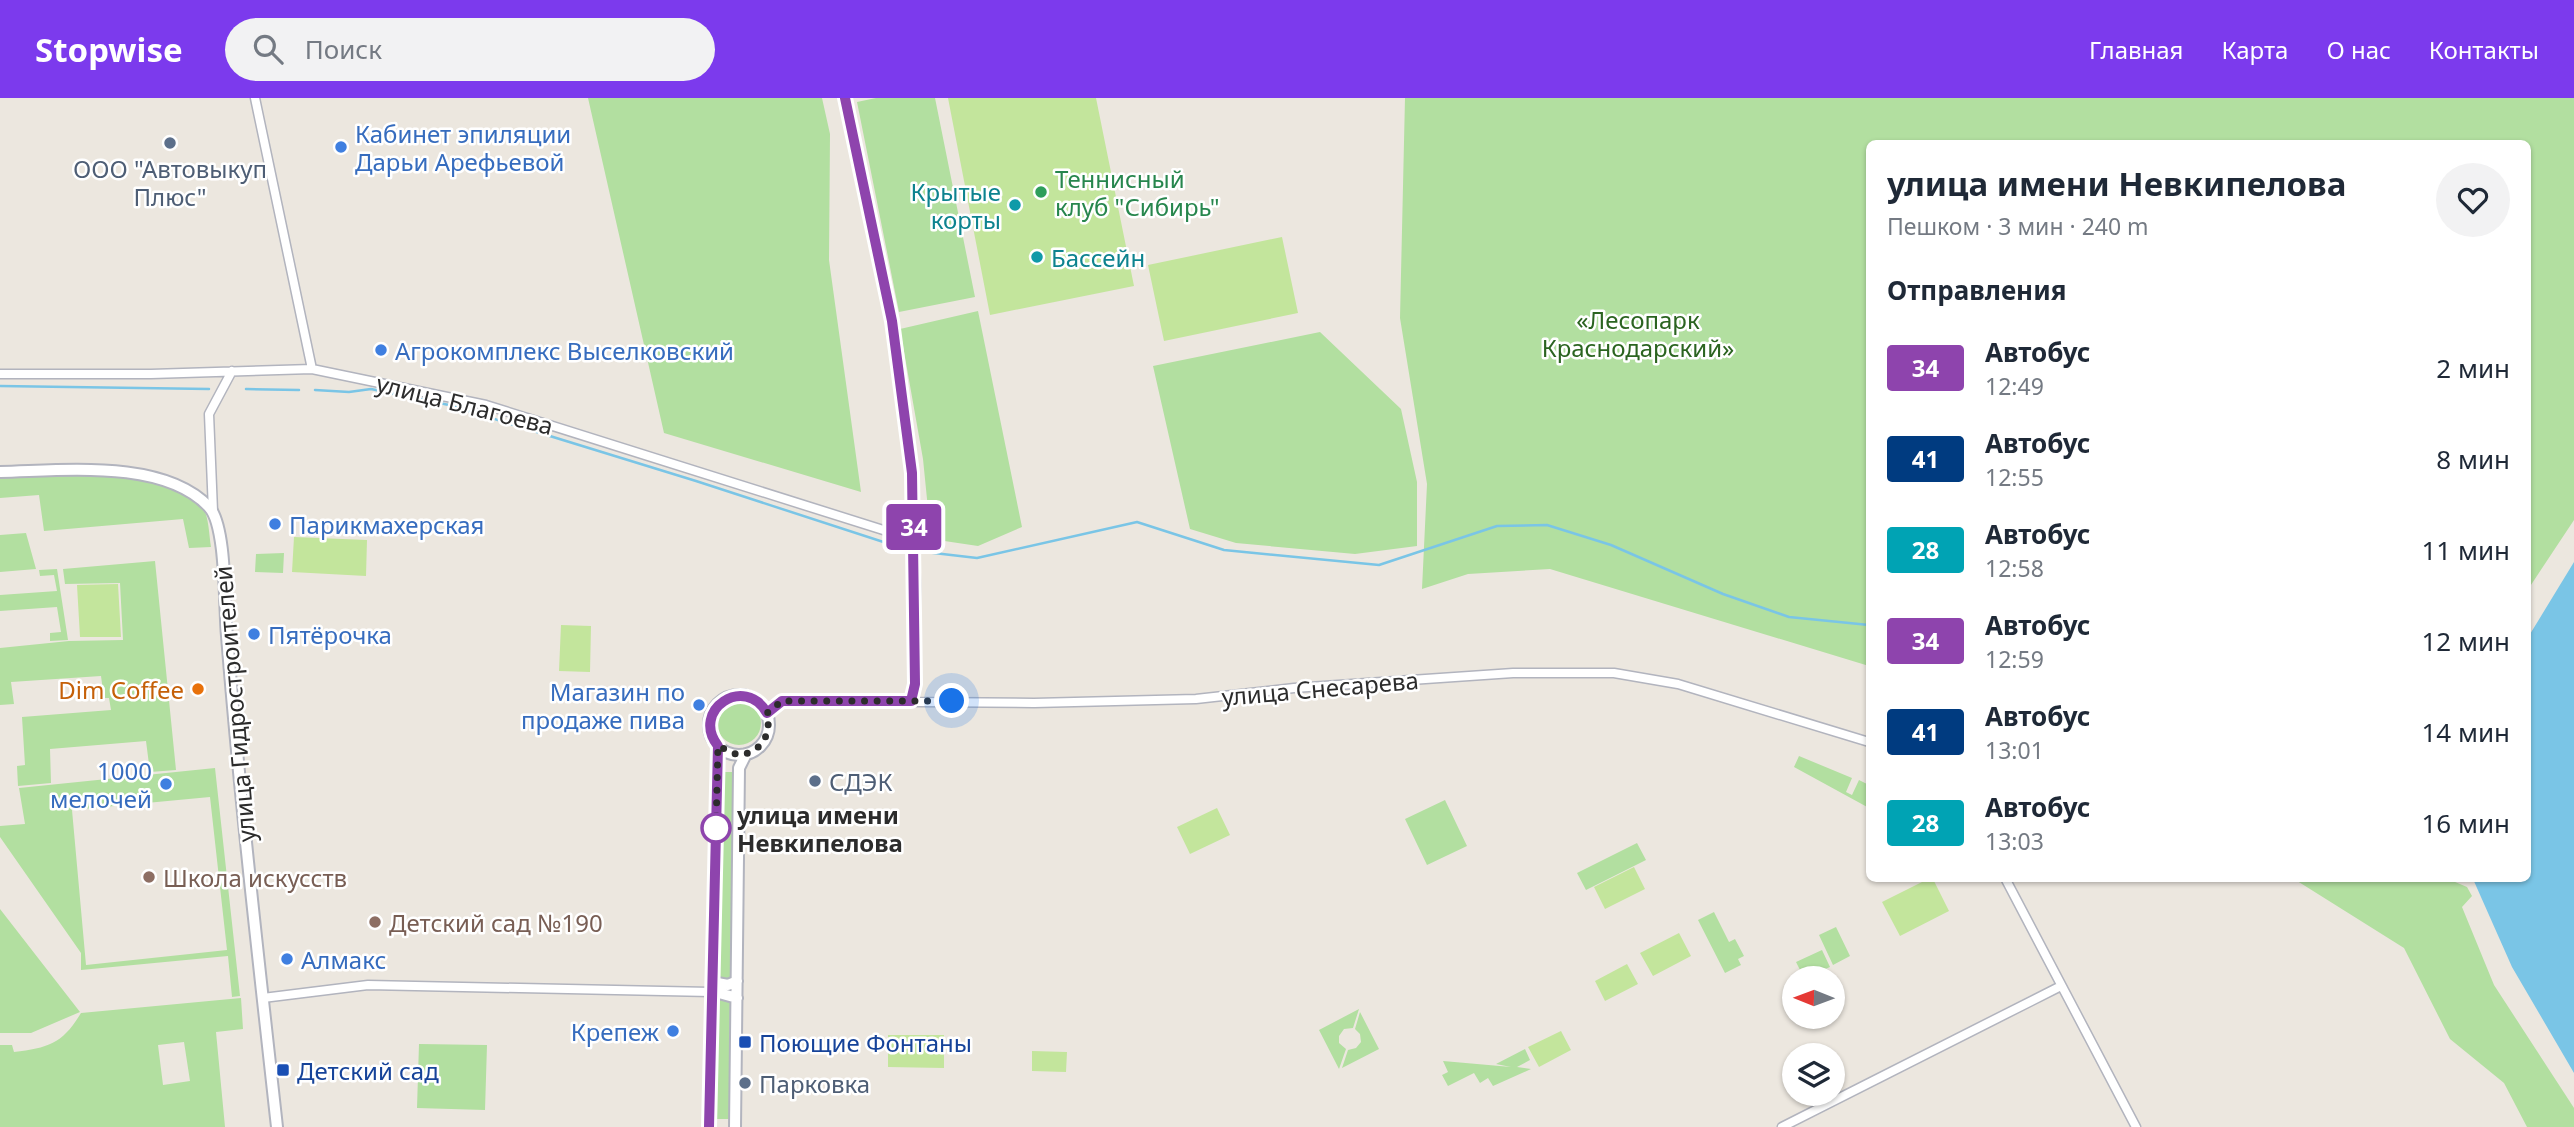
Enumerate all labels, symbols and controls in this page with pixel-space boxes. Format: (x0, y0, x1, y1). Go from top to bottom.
search box (225, 18, 715, 81)
text: Stopwise (35, 27, 183, 72)
icon: search (249, 30, 287, 68)
text: Поиск (305, 31, 382, 67)
text: Главная (2089, 33, 2183, 66)
text: Карта (2221, 33, 2288, 66)
text: О нас (2326, 33, 2391, 66)
text: Контакты (2429, 33, 2539, 66)
place label: Кабинет эпиляции Дарьи Арефьевой (355, 117, 571, 178)
marker: ООО "Автовыкуп Плюс" (162, 135, 178, 151)
marker: Кабинет эпиляции Дарьи Арефьевой (333, 139, 349, 155)
place label: ООО "Автовыкуп Плюс" (73, 152, 267, 213)
text: улица имени Невкипелова (1887, 161, 2346, 206)
place label: Теннисный клуб "Сибирь" (1055, 162, 1219, 223)
button: heart (2436, 163, 2510, 237)
place label: Крытые корты (911, 175, 1001, 236)
marker: Теннисный клуб "Сибирь" (1033, 184, 1049, 200)
marker: Крытые корты (1007, 197, 1023, 213)
text: Пешком · 3 мин · 240 m (1887, 210, 2149, 242)
place label: Бассейн (1051, 241, 1145, 274)
marker: Бассейн (1029, 249, 1045, 265)
text: Отправления (1887, 272, 2066, 308)
park label: «Лесопарк Краснодарский» (1542, 303, 1734, 364)
place label: Агрокомплекс Выселковский (395, 334, 734, 367)
text: Автобус (1985, 334, 2090, 370)
marker: Агрокомплекс Выселковский (373, 342, 389, 358)
text: 2 мин (2436, 350, 2510, 386)
text: 34 (1912, 351, 1939, 384)
street label: улица Благоева (373, 366, 557, 442)
text: 12:49 (1985, 370, 2044, 402)
text: Автобус (1985, 425, 2090, 461)
text: 8 мин (2436, 441, 2510, 477)
text: 41 (1912, 442, 1939, 475)
text: 12:55 (1985, 461, 2044, 493)
line badge: 34 (883, 504, 946, 550)
place label: Парикмахерская (289, 508, 484, 541)
text: 34 (900, 510, 928, 543)
marker: Парикмахерская (267, 516, 283, 532)
text: Автобус (1985, 516, 2090, 552)
text: 11 мин (2421, 532, 2510, 568)
text: 28 (1912, 533, 1939, 566)
text: 12:58 (1985, 552, 2044, 584)
street label: улица Гидростроителей (205, 564, 263, 844)
text: Автобус (1985, 607, 2090, 643)
place label: Пятёрочка (268, 618, 392, 651)
text: 12 мин (2421, 623, 2510, 659)
text: 34 (1912, 624, 1939, 657)
marker: Пятёрочка (246, 626, 262, 642)
text: 12:59 (1985, 643, 2044, 675)
street label: улица Снесарева (1220, 663, 1420, 713)
place label: Dim Coffee (58, 673, 184, 706)
place label: Магазин по продаже пива (521, 675, 685, 736)
marker: Dim Coffee (190, 681, 206, 697)
your location (934, 683, 969, 718)
marker: Магазин по продаже пива (691, 697, 707, 713)
text: Автобус (1985, 698, 2090, 734)
text: 14 мин (2421, 714, 2510, 750)
text: 41 (1912, 715, 1939, 748)
text: 13:01 (1985, 734, 2044, 766)
place label: 1000 мелочей (50, 754, 152, 815)
place label: СДЭК (829, 765, 892, 798)
marker: СДЭК (807, 773, 823, 789)
marker: 1000 мелочей (158, 776, 174, 792)
text: Автобус (1985, 789, 2090, 825)
place label: улица имени Невкипелова (736, 798, 903, 859)
text: 16 мин (2421, 805, 2510, 841)
text: 28 (1912, 806, 1939, 839)
marker: улица имени Невкипелова (701, 813, 731, 843)
text: 13:03 (1985, 825, 2044, 857)
place label: Школа искусств (163, 861, 347, 894)
marker: Школа искусств (141, 869, 157, 885)
place label: Детский сад №190 (389, 906, 603, 939)
marker: Детский сад №190 (367, 914, 383, 930)
place label: Алмакс (301, 943, 386, 976)
marker: Алмакс (279, 951, 295, 967)
north arrow (1782, 966, 1844, 1029)
map controls (1782, 966, 1845, 1106)
place label: Крепеж (571, 1015, 660, 1048)
marker: Крепеж (665, 1023, 681, 1039)
place label: Поющие Фонтаны (759, 1026, 972, 1059)
marker: Поющие Фонтаны (737, 1034, 753, 1050)
button: layers (1782, 1043, 1845, 1106)
place label: Детский сад (297, 1054, 439, 1087)
marker: Детский сад (275, 1062, 291, 1078)
place label: Парковка (759, 1067, 870, 1100)
marker: Парковка (737, 1075, 753, 1091)

